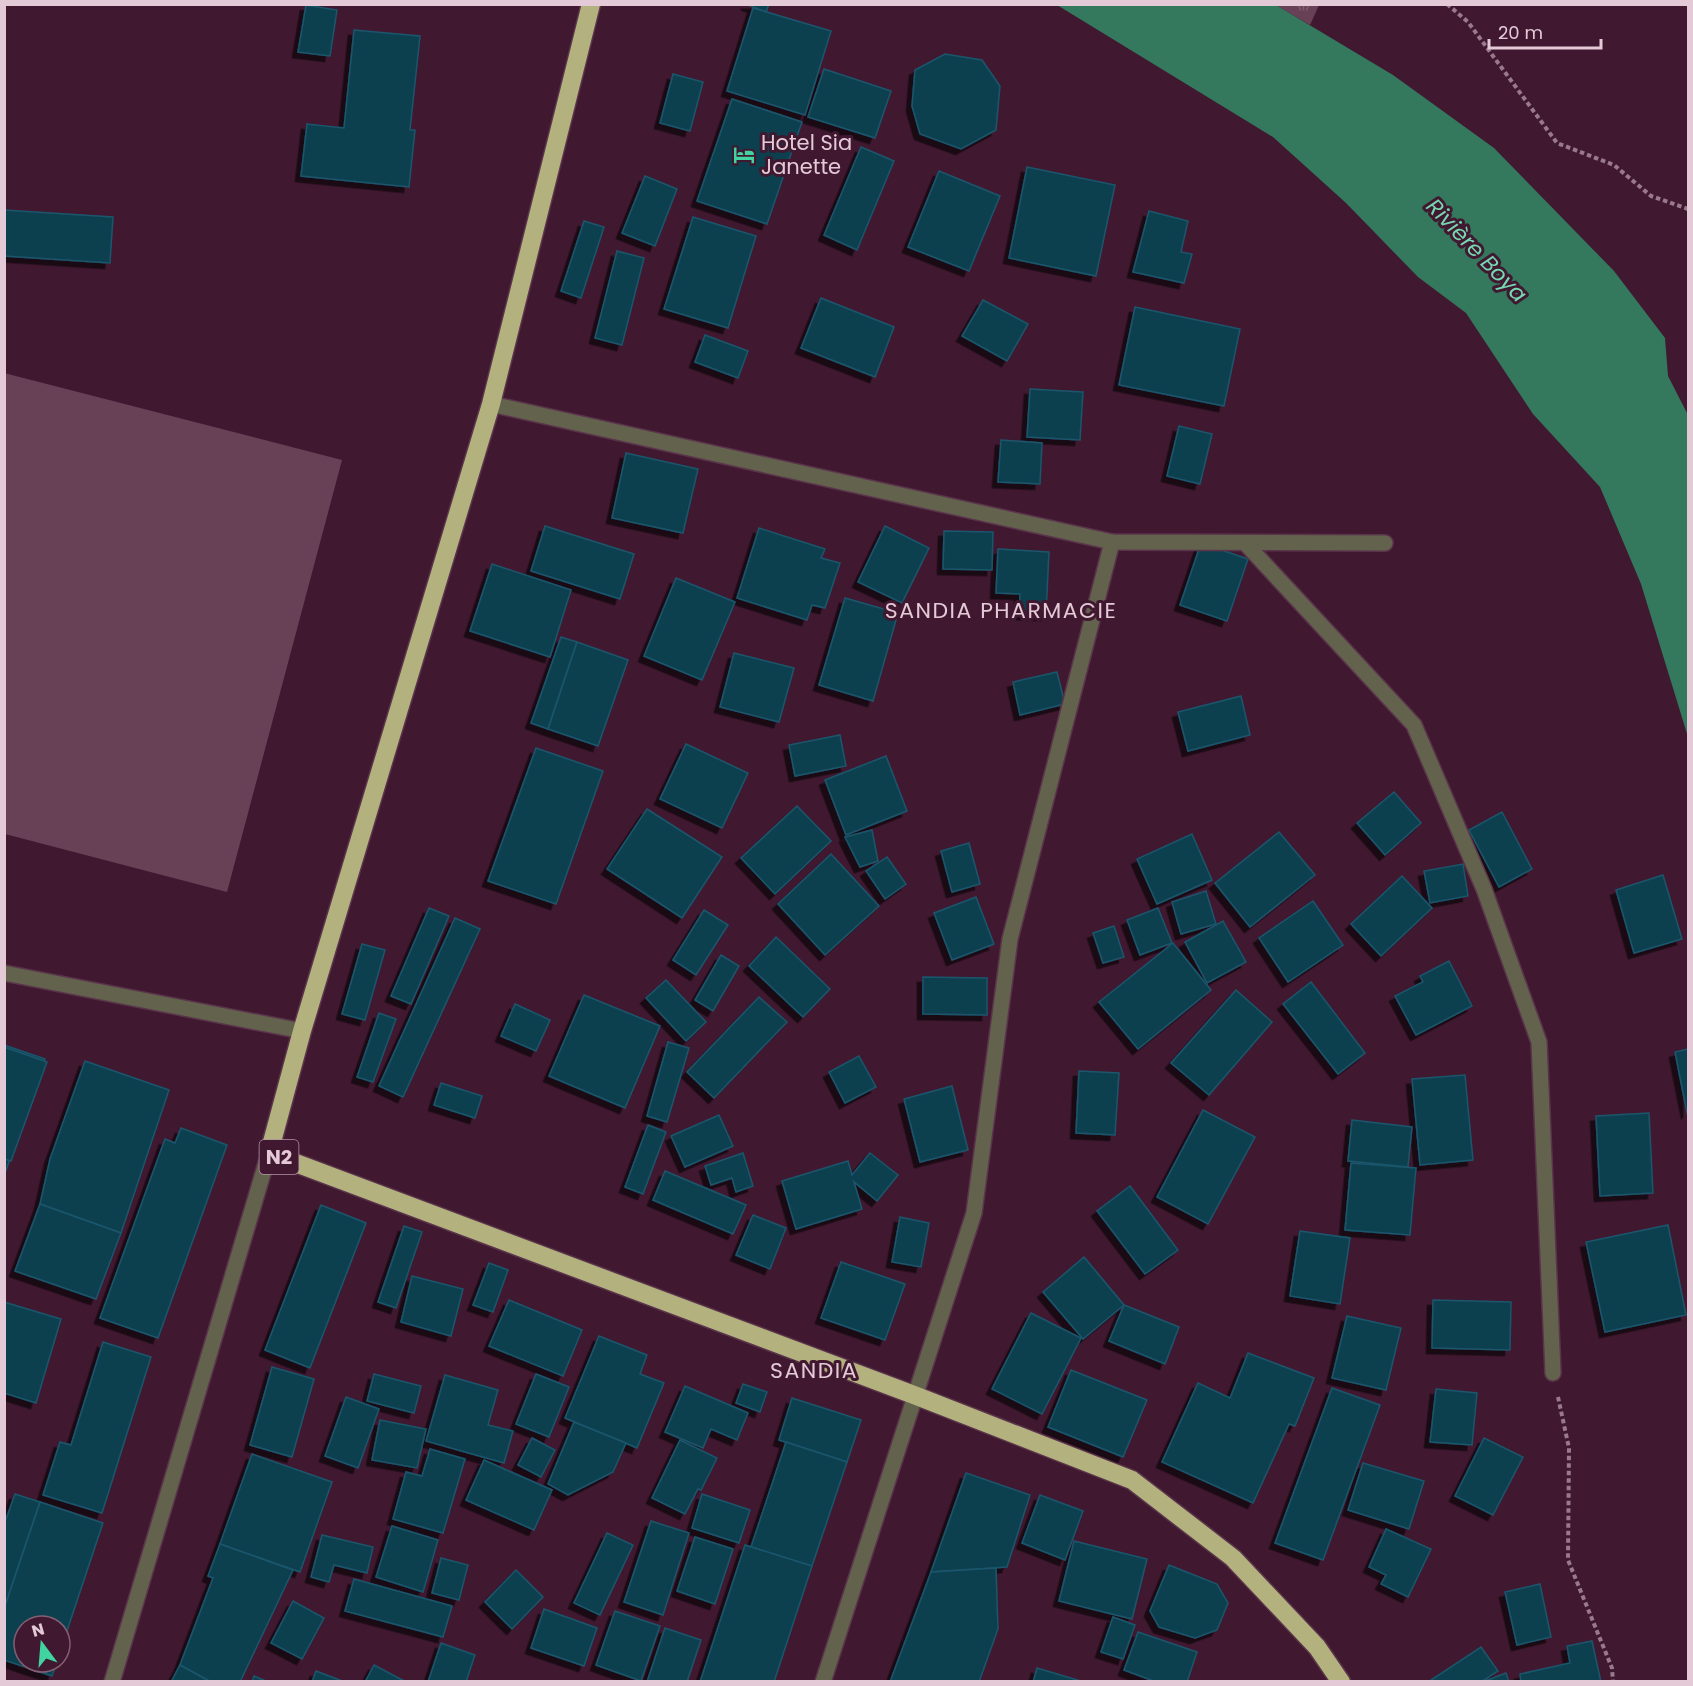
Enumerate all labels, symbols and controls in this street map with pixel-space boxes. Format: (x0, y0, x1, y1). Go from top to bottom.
scale bar (1489, 12, 1602, 50)
text: 20 m (1498, 20, 1543, 45)
place label: Hotel Sia Janette (761, 128, 852, 181)
hotel icon: Hotel Sia Janette (732, 143, 756, 167)
water label: Rivière Boya (1419, 192, 1534, 309)
district label: SANDIA PHARMACIE (885, 595, 1117, 626)
road number: N2 (260, 1140, 298, 1174)
district label: SANDIA (770, 1355, 858, 1386)
north arrow (12, 1614, 72, 1674)
text: N (29, 1617, 47, 1643)

